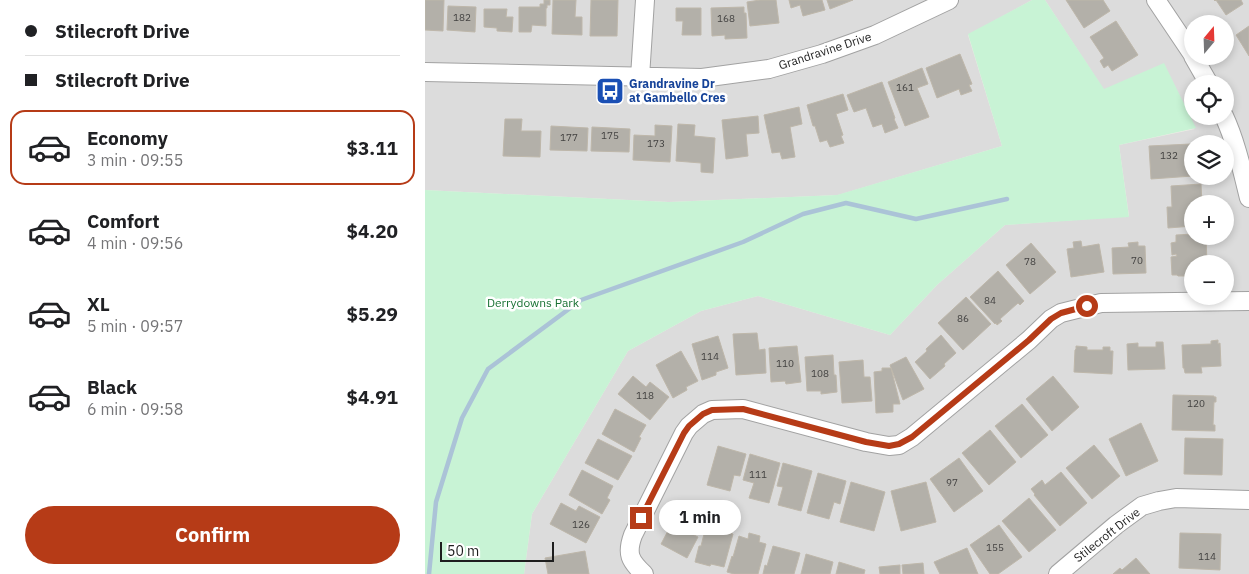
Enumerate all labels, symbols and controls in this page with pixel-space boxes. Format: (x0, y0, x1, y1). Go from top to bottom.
house number: 182 (453, 11, 471, 24)
house number: 168 (717, 12, 735, 25)
north arrow (1184, 15, 1234, 65)
map controls (1184, 15, 1234, 305)
text: Stilecroft Drive (55, 19, 190, 43)
street label: Grandravine Drive (777, 28, 873, 73)
text: Stilecroft Drive (55, 68, 190, 92)
button: locate (1184, 75, 1234, 125)
bus stop icon: Grandravine Dr at Gambello Cres (595, 76, 625, 106)
place label: Grandravine Dr at Gambello Cres (629, 76, 726, 105)
house number: 161 (896, 81, 914, 94)
icon: car (27, 125, 72, 170)
text: Economy (87, 126, 168, 150)
house number: 175 (601, 129, 619, 142)
house number: 177 (560, 131, 578, 144)
button: layers (1184, 135, 1234, 185)
text: $3.11 (346, 136, 398, 160)
house number: 173 (647, 137, 665, 150)
house number: 132 (1160, 149, 1178, 162)
text: 3 min · 09:55 (87, 150, 183, 170)
button: + (1184, 195, 1234, 245)
icon: car (27, 208, 72, 253)
text: Comfort (87, 209, 160, 233)
text: $4.20 (346, 219, 398, 243)
text: 4 min · 09:56 (87, 233, 183, 253)
house number: 70 (1131, 254, 1143, 267)
house number: 78 (1024, 255, 1036, 268)
button: − (1184, 255, 1234, 305)
icon: car (27, 291, 72, 336)
text: XL (87, 292, 110, 316)
house number: 84 (984, 294, 996, 307)
park label: Derrydowns Park (487, 295, 580, 310)
route start (1076, 295, 1098, 317)
text: $5.29 (346, 302, 398, 326)
house number: 86 (957, 312, 969, 325)
text: 5 min · 09:57 (87, 316, 183, 336)
house number: 114 (701, 350, 719, 363)
house number: 110 (776, 357, 794, 370)
house number: 108 (811, 367, 829, 380)
icon: car (27, 374, 72, 419)
text: Black (87, 375, 137, 399)
text: $4.91 (346, 385, 398, 409)
house number: 118 (636, 389, 654, 402)
house number: 120 (1187, 397, 1205, 410)
text: 6 min · 09:58 (87, 399, 183, 419)
house number: 111 (749, 468, 767, 481)
house number: 97 (946, 476, 958, 489)
callout: 1 min (659, 500, 741, 536)
street label: Stilecroft Drive (1071, 504, 1143, 565)
button: Confirm (25, 506, 400, 564)
route end (630, 507, 652, 529)
text: 1 min (679, 507, 721, 527)
house number: 126 (572, 518, 590, 531)
scale bar (440, 539, 554, 562)
house number: 155 (986, 541, 1004, 554)
text: 50 m (447, 542, 479, 560)
house number: 114 (1198, 550, 1216, 563)

